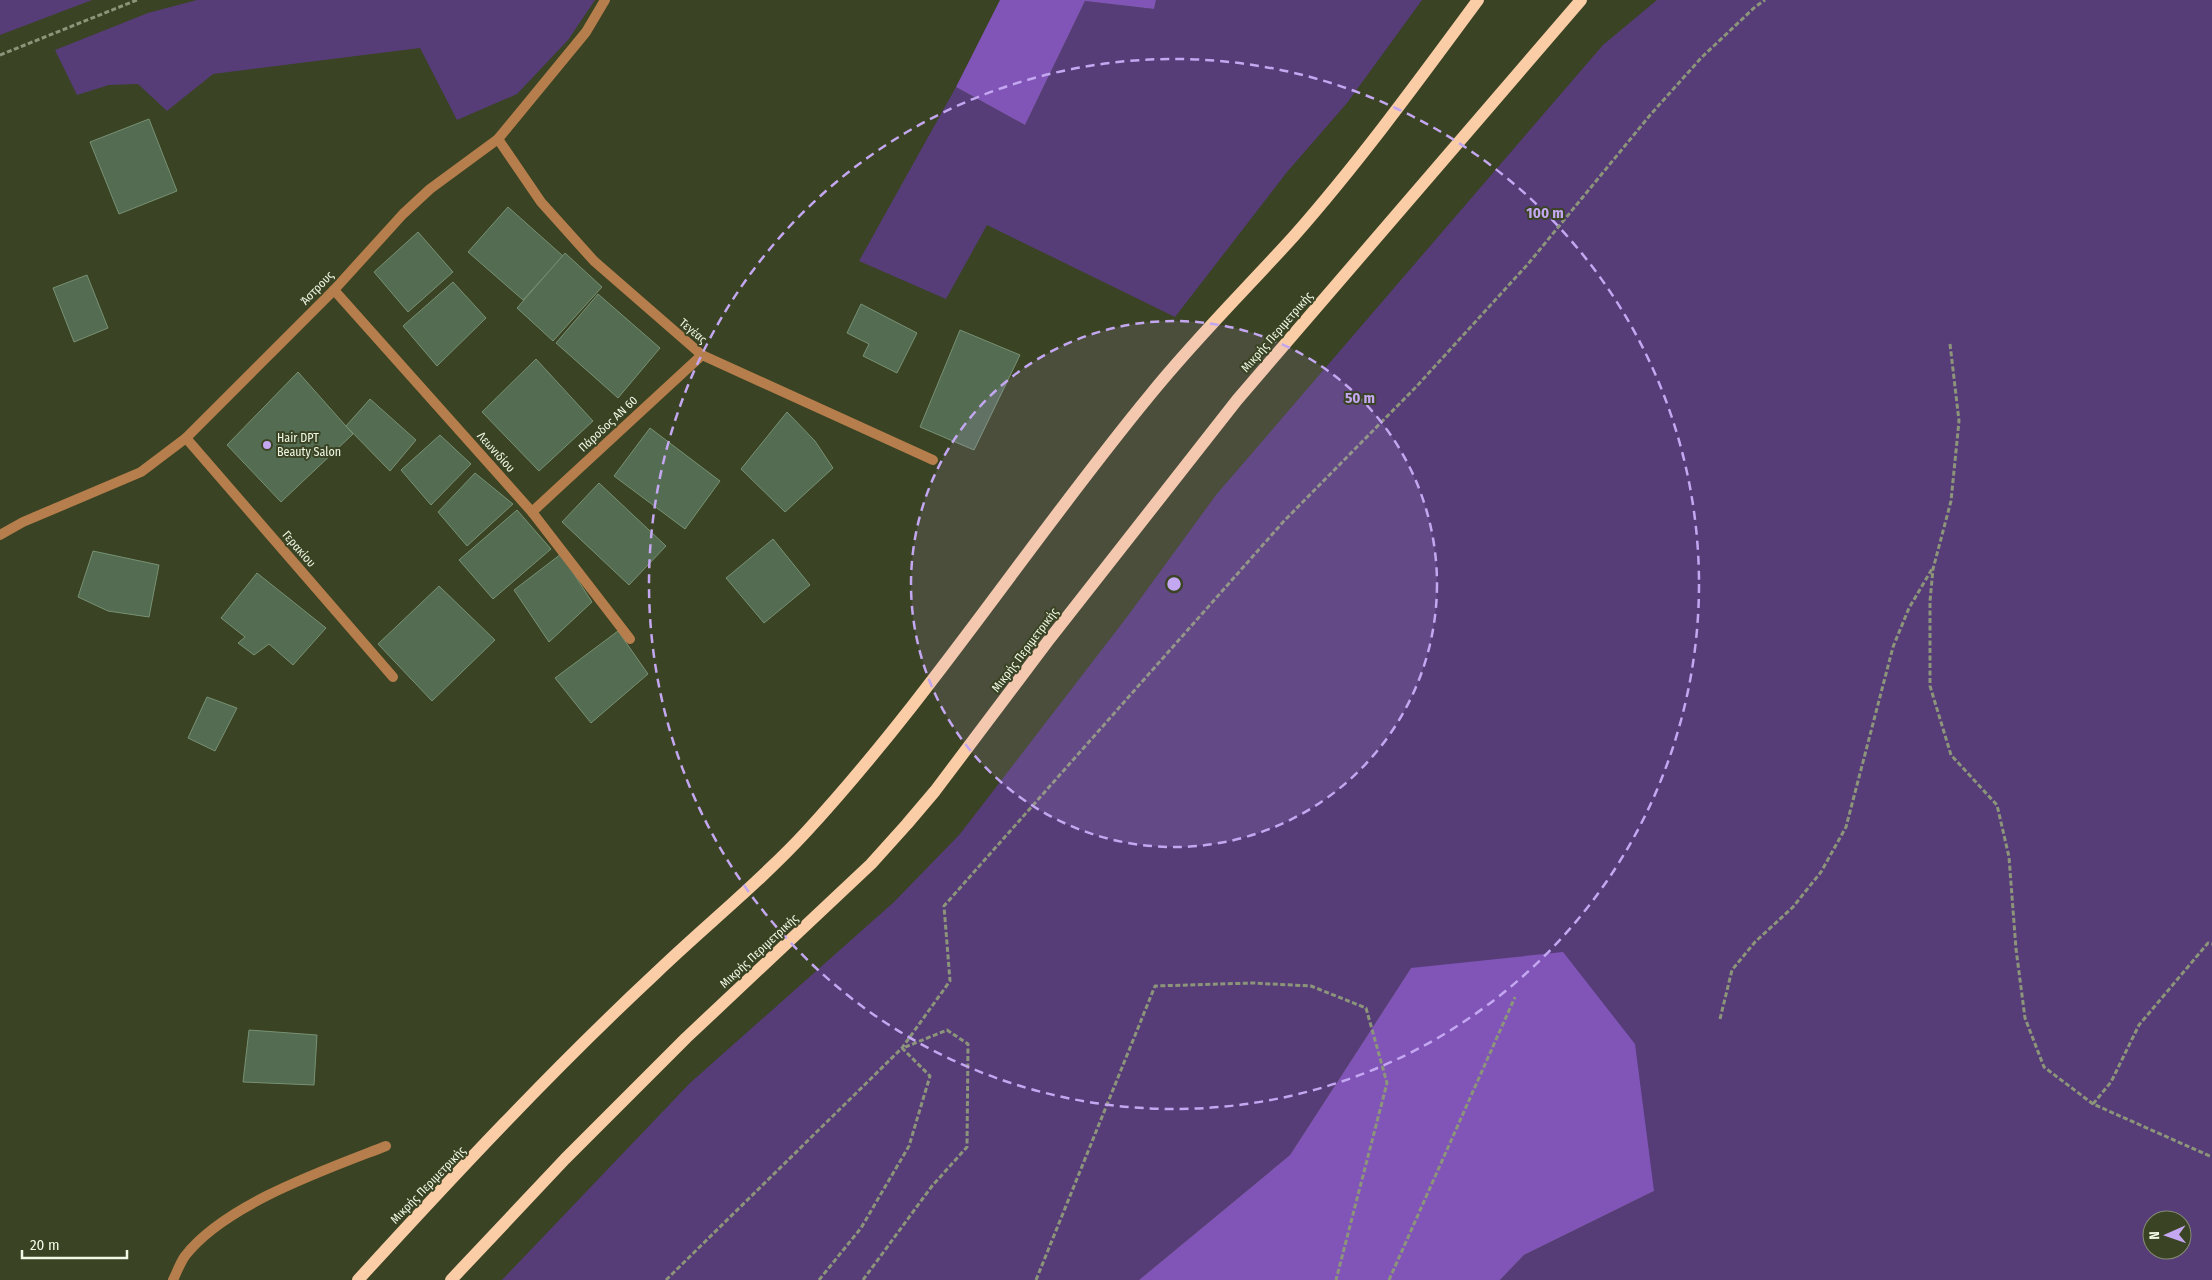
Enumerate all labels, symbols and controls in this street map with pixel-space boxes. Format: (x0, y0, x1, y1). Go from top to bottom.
text: 100 m (1526, 204, 1564, 222)
street label: Άστρους (297, 268, 337, 308)
street label: Μικρής Περιμετρικής (1238, 289, 1316, 375)
street label: Τεγέας (676, 316, 710, 346)
text: 50 m (1345, 389, 1375, 407)
street label: Πάροδος ΑΝ 60 (576, 393, 640, 455)
street label: Λεωνιδίου (474, 429, 518, 475)
place label: Hair DPT Beauty Salon (277, 431, 341, 459)
marker: Hair DPT Beauty Salon (261, 439, 273, 451)
street label: Γερακίου (280, 528, 318, 570)
centre of rings (1165, 575, 1183, 593)
street label: Μικρής Περιμετρικής (989, 605, 1061, 695)
street label: Μικρής Περιμετρικής (717, 911, 801, 991)
street label: Μικρής Περιμετρικής (388, 1143, 468, 1227)
north arrow (2142, 1210, 2192, 1260)
scale bar (22, 1228, 128, 1260)
text: N (2146, 1231, 2163, 1240)
text: 20 m (30, 1236, 60, 1254)

